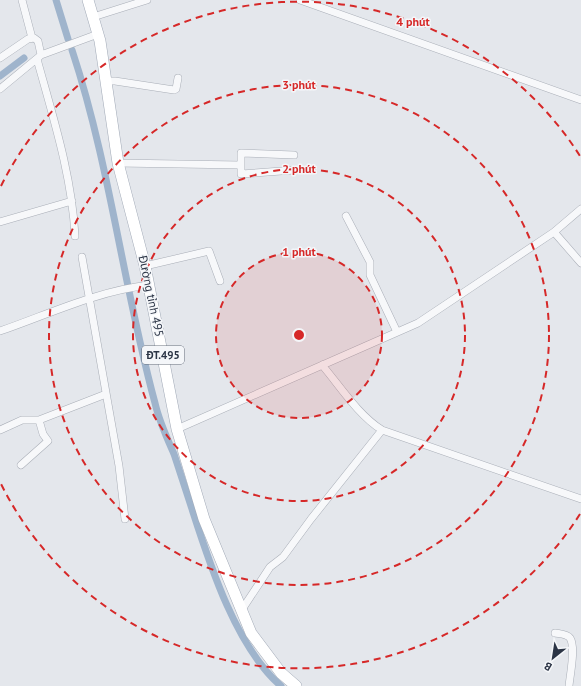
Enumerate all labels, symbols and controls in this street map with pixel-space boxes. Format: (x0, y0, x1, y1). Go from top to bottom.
text: 4 phút (396, 14, 431, 29)
text: 3 phút (282, 77, 317, 92)
text: 2 phút (282, 161, 317, 176)
text: 1 phút (282, 244, 317, 259)
street label: Đường tỉnh 495 (135, 253, 167, 338)
centre of rings (292, 328, 306, 342)
road number: ĐT.495 (142, 346, 184, 364)
north arrow (533, 638, 573, 678)
text: B (541, 659, 554, 674)

